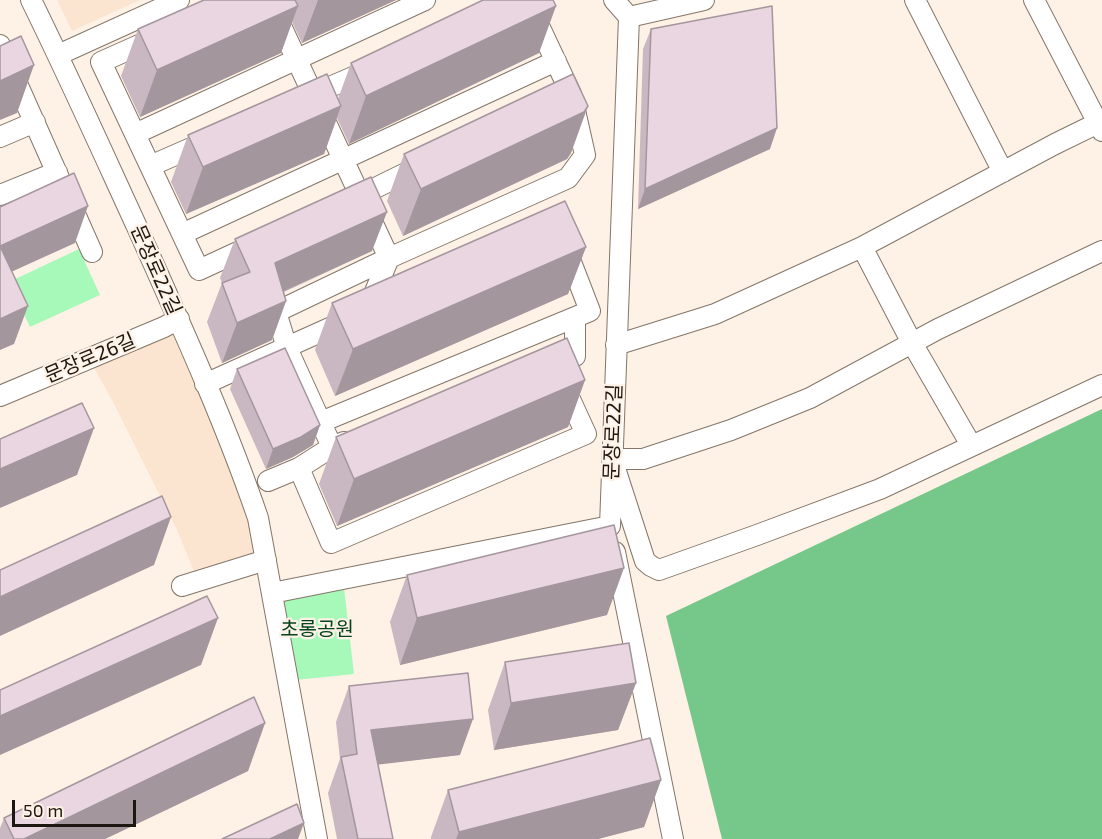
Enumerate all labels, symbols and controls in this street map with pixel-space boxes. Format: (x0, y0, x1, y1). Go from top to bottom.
street label: 문장로22길 (125, 221, 187, 319)
street label: 문장로26길 (41, 328, 139, 388)
street label: 문장로22길 (599, 384, 627, 480)
park label: 초롱공원 (280, 617, 354, 641)
scale bar (15, 788, 140, 826)
text: 50 m (23, 799, 63, 821)

